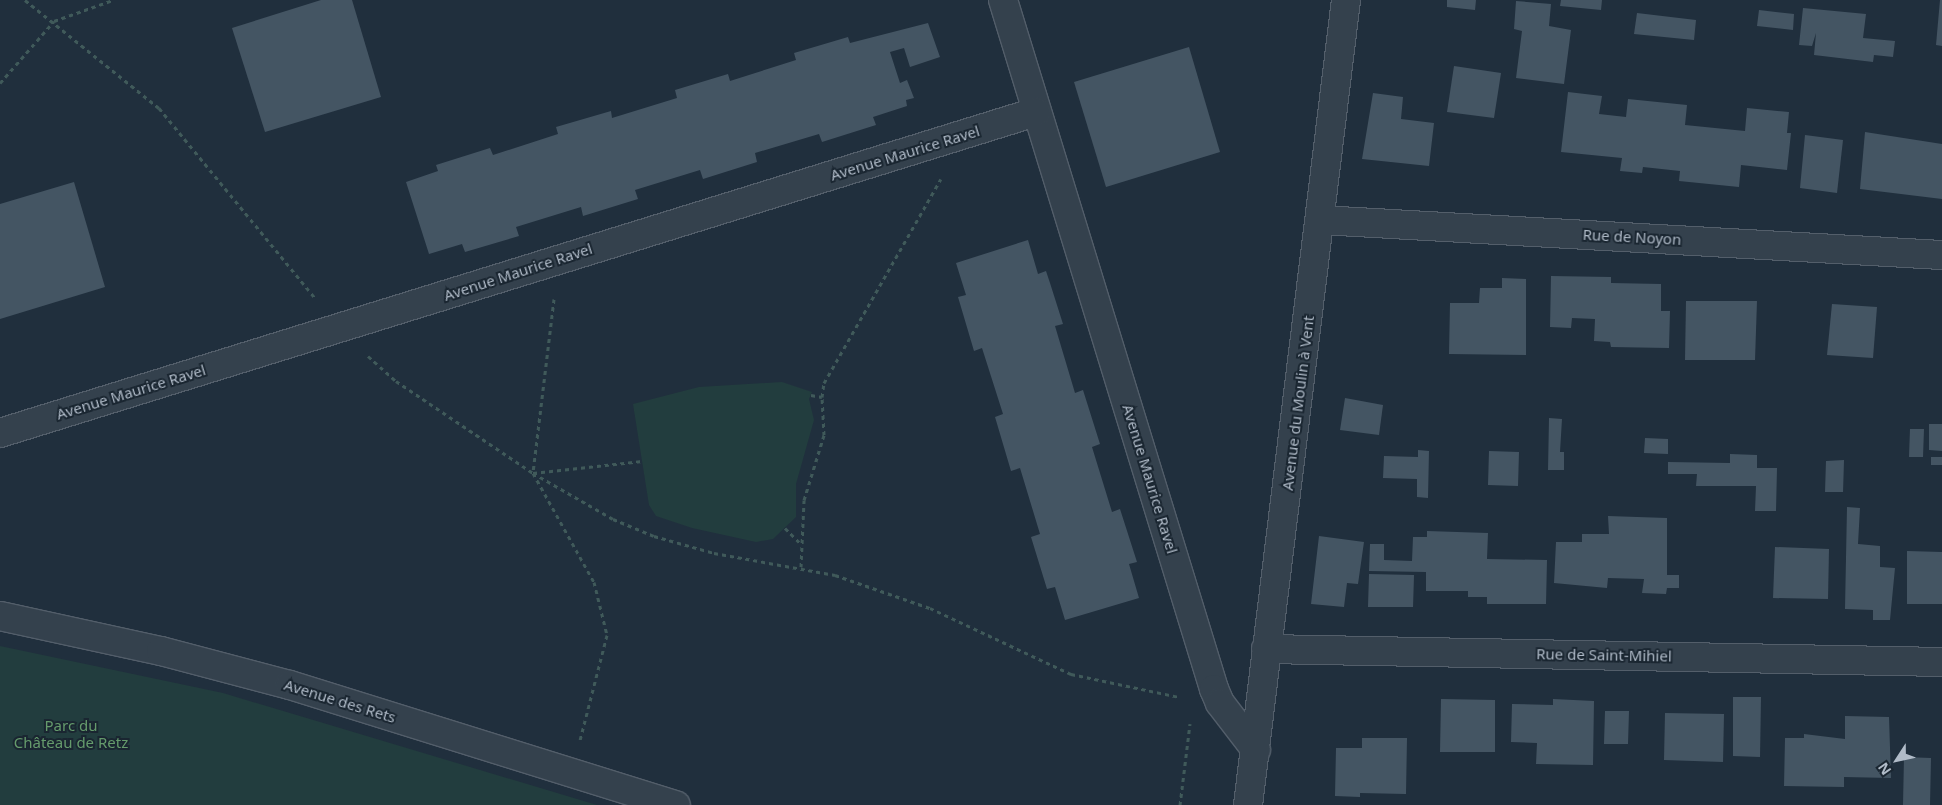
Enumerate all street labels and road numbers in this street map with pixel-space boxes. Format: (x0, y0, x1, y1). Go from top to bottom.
street label: Avenue Maurice Ravel (828, 122, 982, 184)
street label: Rue de Noyon (1582, 225, 1682, 249)
street label: Avenue Maurice Ravel (441, 239, 595, 305)
street label: Avenue du Moulin à Vent (1278, 315, 1318, 491)
street label: Avenue Maurice Ravel (54, 361, 208, 423)
street label: Avenue Maurice Ravel (1119, 402, 1181, 556)
street label: Rue de Saint-Mihiel (1536, 645, 1672, 665)
street label: Avenue des Rets (282, 675, 398, 727)

